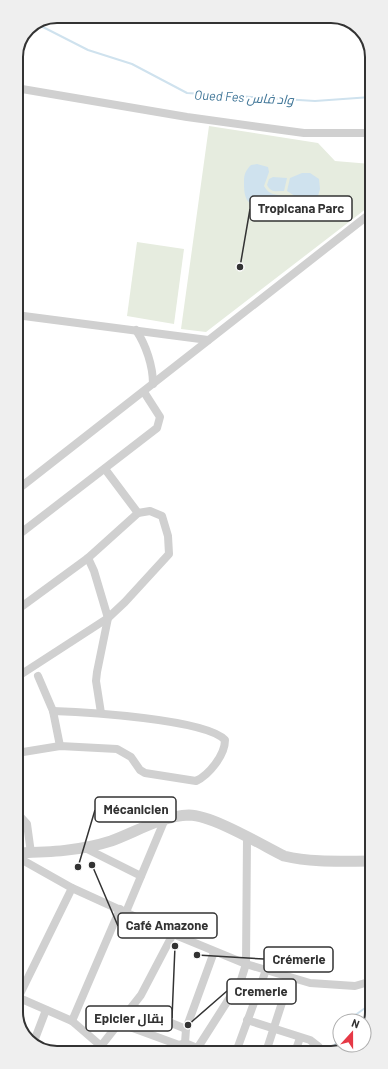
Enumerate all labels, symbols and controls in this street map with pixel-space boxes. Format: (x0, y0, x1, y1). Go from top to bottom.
water label: Oued Fes واد فاس (194, 86, 295, 109)
callout: Tropicana Parc (250, 196, 352, 221)
text: Tropicana Parc (258, 200, 344, 216)
callout: Mécanicien (95, 797, 176, 822)
text: Mécanicien (103, 801, 169, 817)
callout: Café Amazone (118, 913, 217, 938)
text: Café Amazone (126, 917, 208, 933)
callout: Crémerie (264, 947, 333, 972)
text: Crémerie (272, 951, 326, 967)
callout: Cremerie (227, 979, 296, 1004)
text: Cremerie (234, 983, 288, 999)
callout: Epicier بقال (86, 1006, 172, 1031)
text: Epicier بقال (94, 1010, 164, 1027)
north arrow (332, 1013, 372, 1053)
text: N (350, 1016, 362, 1031)

